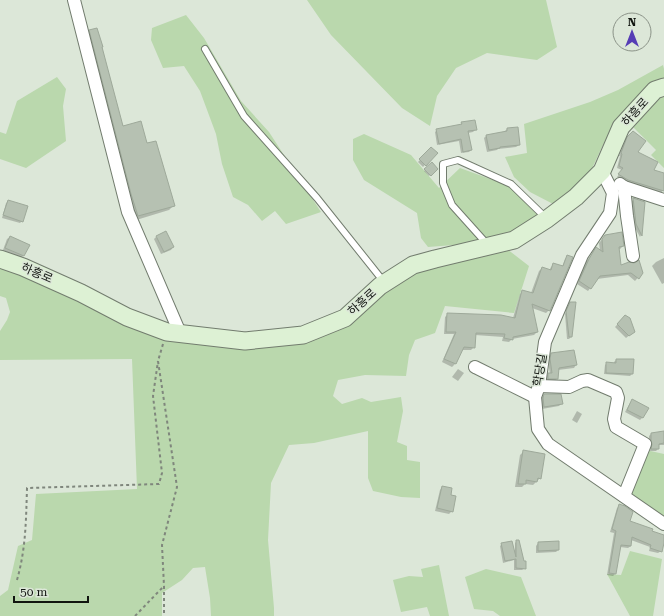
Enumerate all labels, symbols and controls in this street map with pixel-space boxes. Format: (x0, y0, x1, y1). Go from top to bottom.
north arrow (612, 12, 652, 52)
text: N (628, 16, 637, 29)
street label: 하흥로 (619, 95, 651, 129)
street label: 하흥로 (19, 260, 55, 286)
street label: 하흥로 (345, 286, 379, 318)
street label: 학당길 (530, 353, 550, 387)
scale bar (14, 578, 88, 604)
text: 50 m (20, 585, 47, 599)

